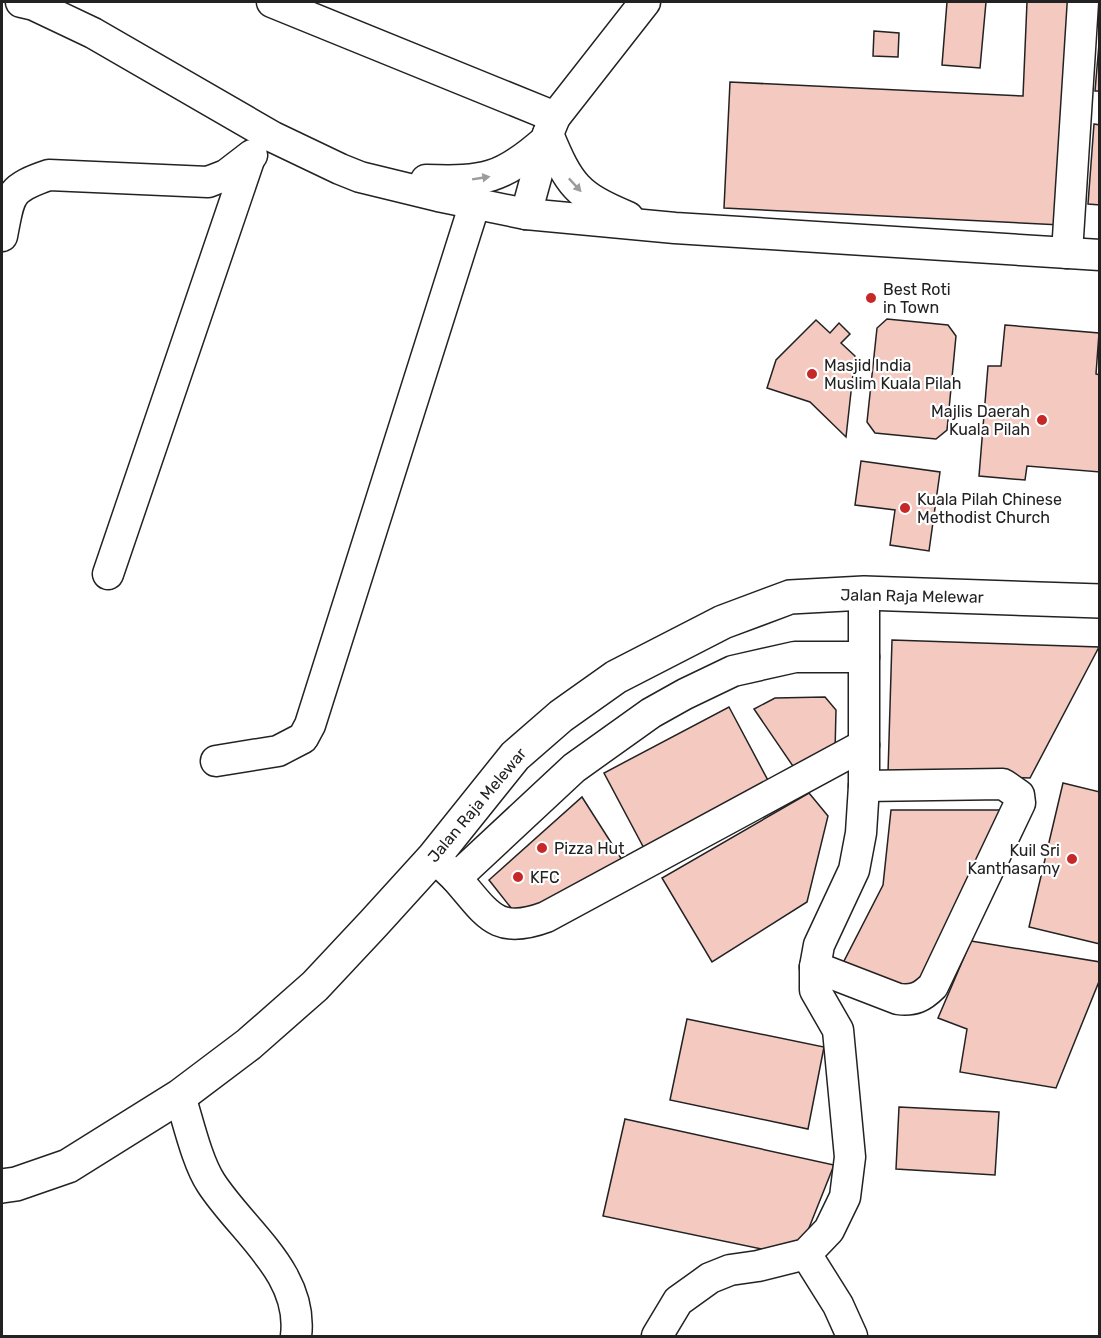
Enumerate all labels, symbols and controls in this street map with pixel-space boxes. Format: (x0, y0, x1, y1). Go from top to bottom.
one-way arrow (472, 173, 491, 182)
one-way arrow (568, 178, 582, 192)
place label: Best Roti in Town (883, 280, 951, 317)
marker: Best Roti in Town (864, 291, 878, 305)
place label: Masjid India Muslim Kuala Pilah (824, 356, 961, 393)
marker: Masjid India Muslim Kuala Pilah (805, 367, 819, 381)
place label: Majlis Daerah Kuala Pilah (931, 402, 1030, 439)
marker: Majlis Daerah Kuala Pilah (1035, 413, 1049, 427)
place label: Kuala Pilah Chinese Methodist Church (917, 490, 1062, 527)
marker: Kuala Pilah Chinese Methodist Church (898, 501, 912, 515)
street label: Jalan Raja Melewar (840, 585, 984, 607)
street label: Jalan Raja Melewar (424, 744, 530, 866)
place label: Pizza Hut (554, 839, 625, 858)
marker: Pizza Hut (535, 841, 549, 855)
place label: Kuil Sri Kanthasamy (967, 841, 1060, 878)
marker: Kuil Sri Kanthasamy (1065, 852, 1079, 866)
place label: KFC (530, 868, 560, 887)
marker: KFC (511, 870, 525, 884)

